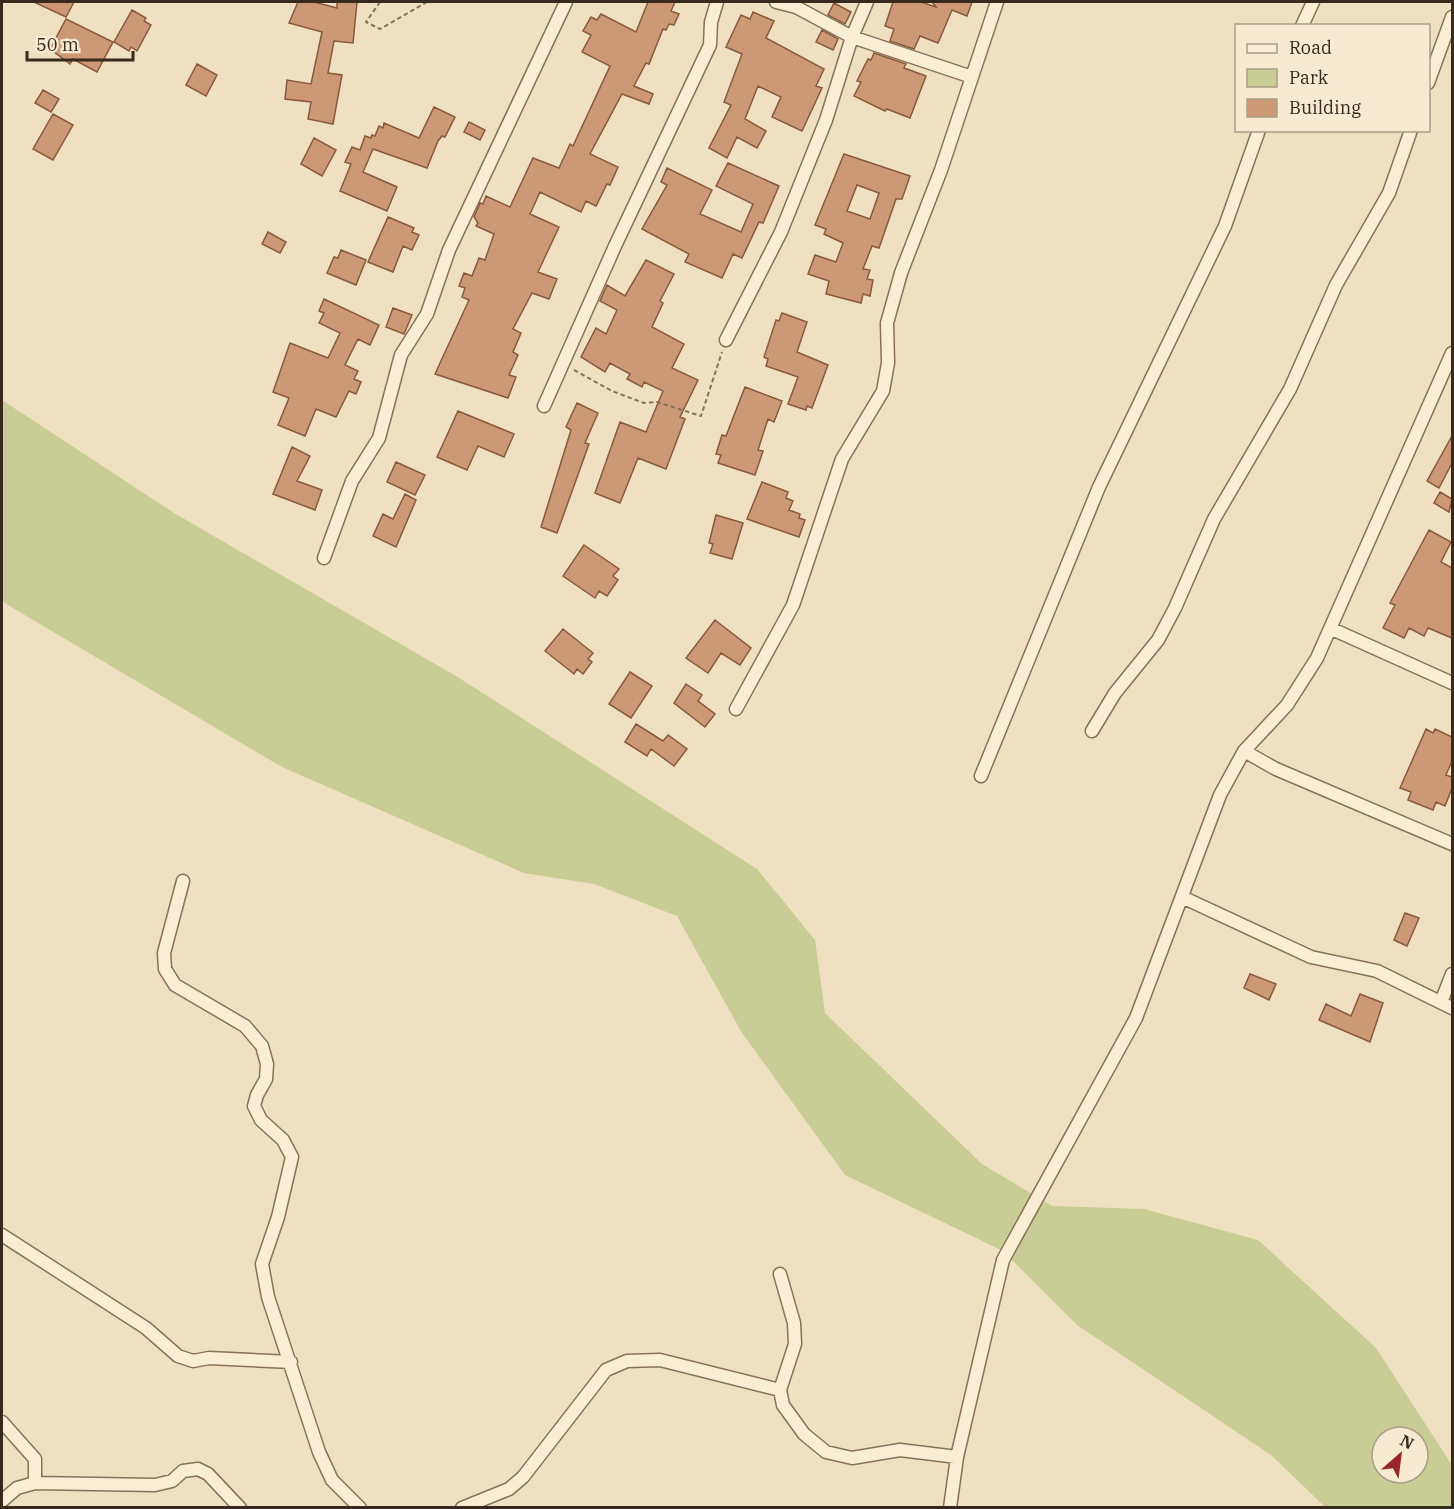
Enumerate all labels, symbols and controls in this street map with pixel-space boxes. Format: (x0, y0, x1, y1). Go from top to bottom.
scale bar (27, 24, 134, 62)
legend (1235, 24, 1430, 132)
text: 50 m (36, 33, 79, 56)
text: Road (1289, 36, 1332, 59)
text: Park (1289, 66, 1329, 89)
text: Building (1289, 96, 1361, 119)
north arrow (1370, 1425, 1430, 1485)
text: N (1397, 1430, 1417, 1454)

